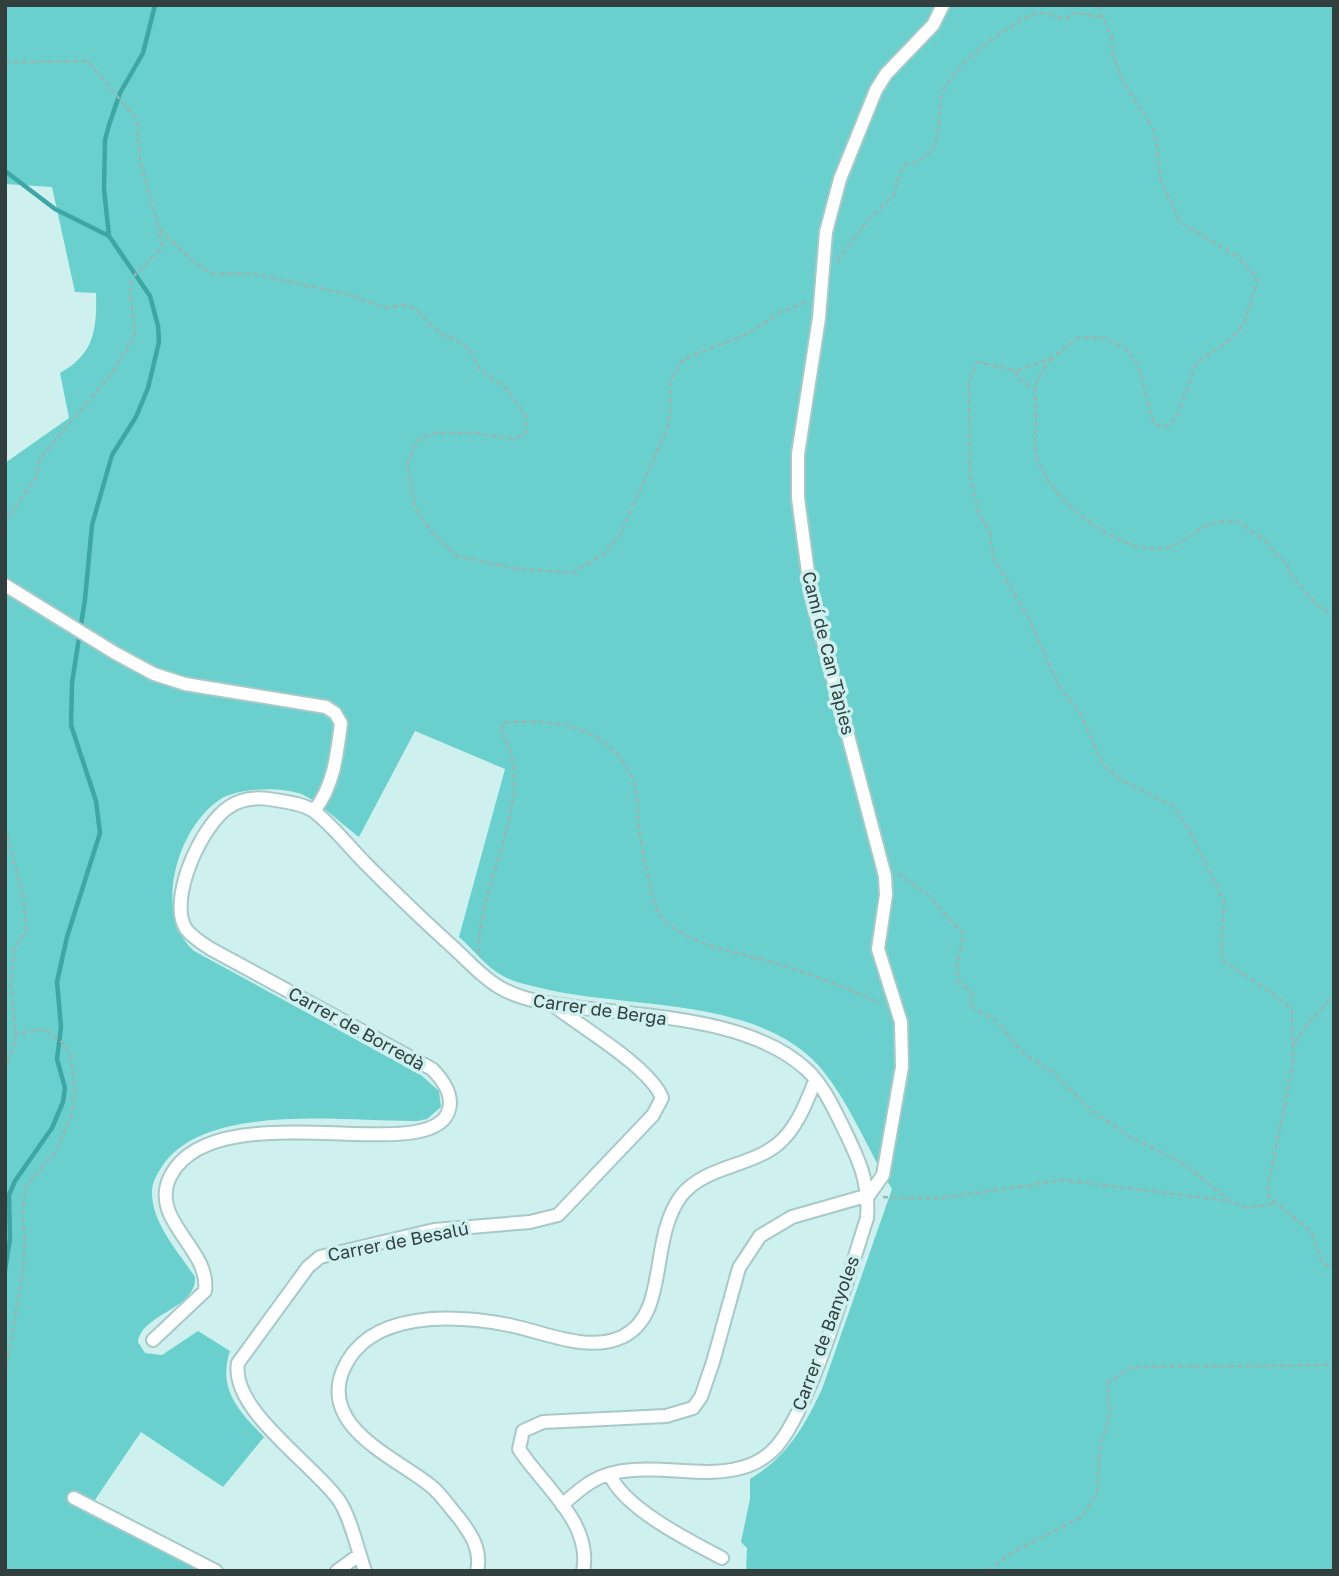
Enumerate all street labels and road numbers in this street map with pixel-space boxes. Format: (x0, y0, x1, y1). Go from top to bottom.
street label: Camí de Can Tàpies (798, 569, 860, 737)
street label: Carrer de Borredà (285, 981, 429, 1075)
street label: Carrer de Berga (532, 989, 668, 1029)
street label: Carrer de Besalú (326, 1217, 470, 1265)
street label: Carrer de Banyoles (787, 1253, 863, 1413)

